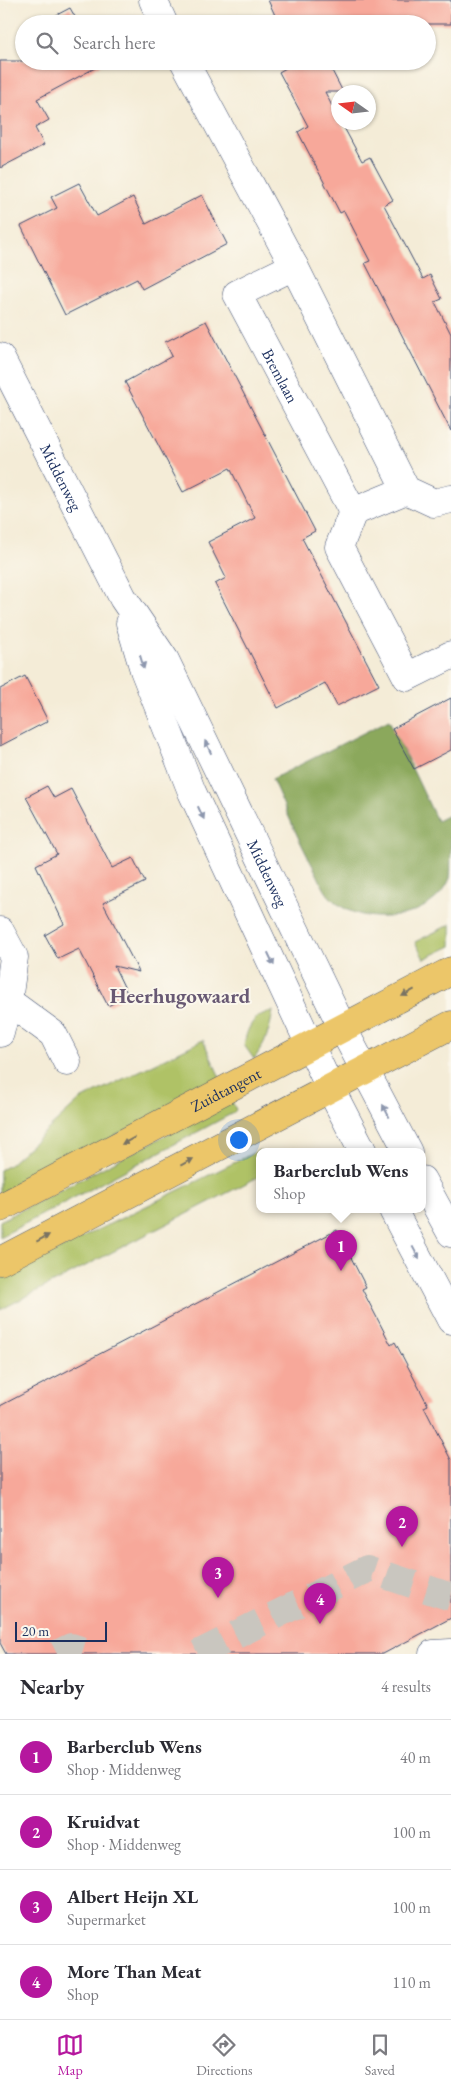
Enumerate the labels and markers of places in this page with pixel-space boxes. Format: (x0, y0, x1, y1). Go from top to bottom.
pin: 1 (325, 1230, 357, 1271)
pin: 2 (386, 1506, 418, 1547)
pin: 3 (202, 1557, 234, 1598)
pin: 4 (304, 1583, 336, 1624)

